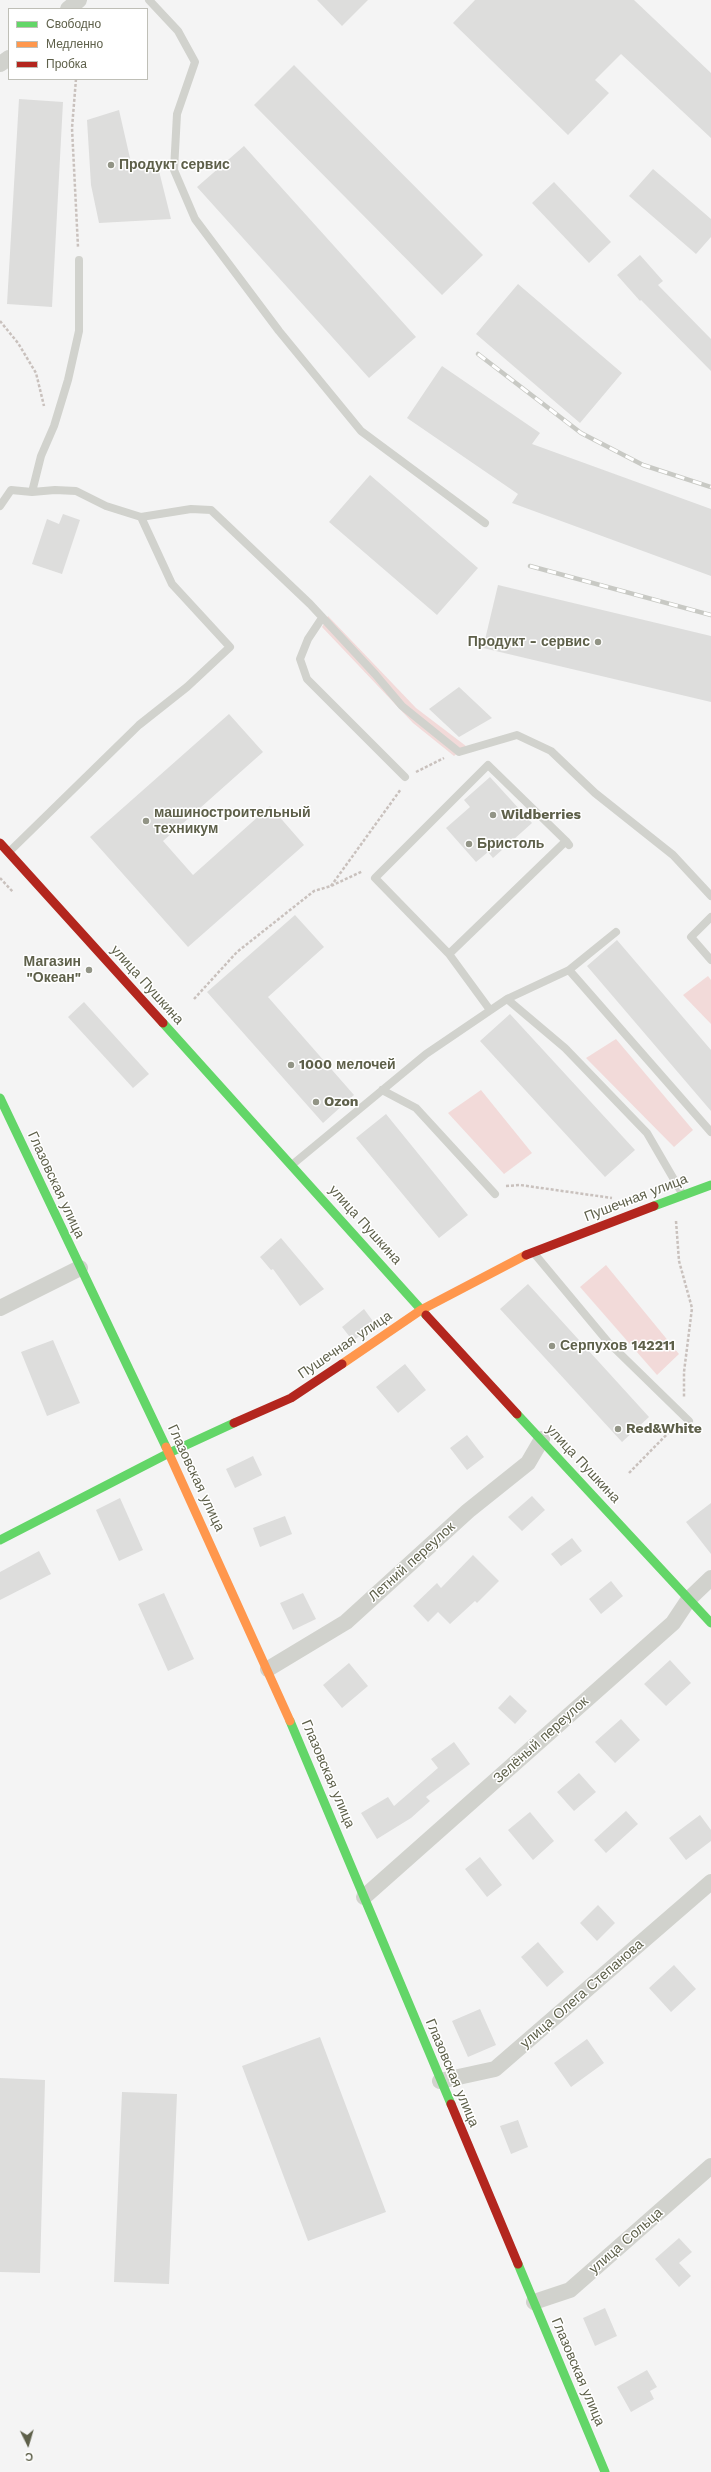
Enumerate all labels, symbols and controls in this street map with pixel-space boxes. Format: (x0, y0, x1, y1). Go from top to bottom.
legend (8, 8, 148, 80)
text: Свободно (46, 17, 101, 31)
text: Медленно (46, 37, 103, 51)
text: Пробка (46, 57, 87, 71)
place label: Продукт сервис (119, 157, 230, 173)
marker: Продукт сервис (106, 160, 116, 170)
place label: Продукт - сервис (468, 634, 590, 650)
marker: Продукт - сервис (593, 637, 603, 647)
place label: машиностроительный техникум (154, 805, 311, 838)
place label: Wildberries (501, 807, 581, 823)
marker: Wildberries (488, 810, 498, 820)
marker: машиностроительный техникум (141, 816, 151, 826)
place label: Бристоль (477, 836, 544, 852)
marker: Бристоль (464, 839, 474, 849)
street label: улица Пушкина (107, 942, 187, 1028)
place label: Магазин "Океан" (24, 954, 81, 986)
marker: Магазин "Океан" (84, 965, 94, 975)
place label: 1000 мелочей (299, 1057, 396, 1073)
marker: 1000 мелочей (286, 1060, 296, 1070)
place label: Ozon (324, 1094, 359, 1110)
marker: Ozon (311, 1097, 321, 1107)
street label: Глазовская улица (24, 1129, 88, 1241)
street label: Пушечная улица (582, 1171, 690, 1225)
street label: улица Пушкина (325, 1182, 405, 1268)
street label: Пушечная улица (295, 1307, 395, 1383)
place label: Серпухов 142211 (560, 1338, 675, 1354)
marker: Серпухов 142211 (547, 1341, 557, 1351)
street label: улица Пушкина (542, 1421, 624, 1507)
place label: Red&White (626, 1421, 702, 1437)
street label: Глазовская улица (164, 1422, 228, 1534)
marker: Red&White (613, 1424, 623, 1434)
street label: Летний переулок (365, 1519, 459, 1605)
street label: Зелёный переулок (490, 1693, 592, 1787)
street label: Глазовская улица (298, 1717, 358, 1831)
street label: улица Олега Степанова (517, 1936, 647, 2052)
street label: Глазовская улица (422, 2016, 482, 2130)
street label: улица Сольца (586, 2204, 666, 2278)
street label: Глазовская улица (548, 2315, 608, 2429)
north arrow (8, 2424, 48, 2464)
text: С (25, 2450, 34, 2463)

